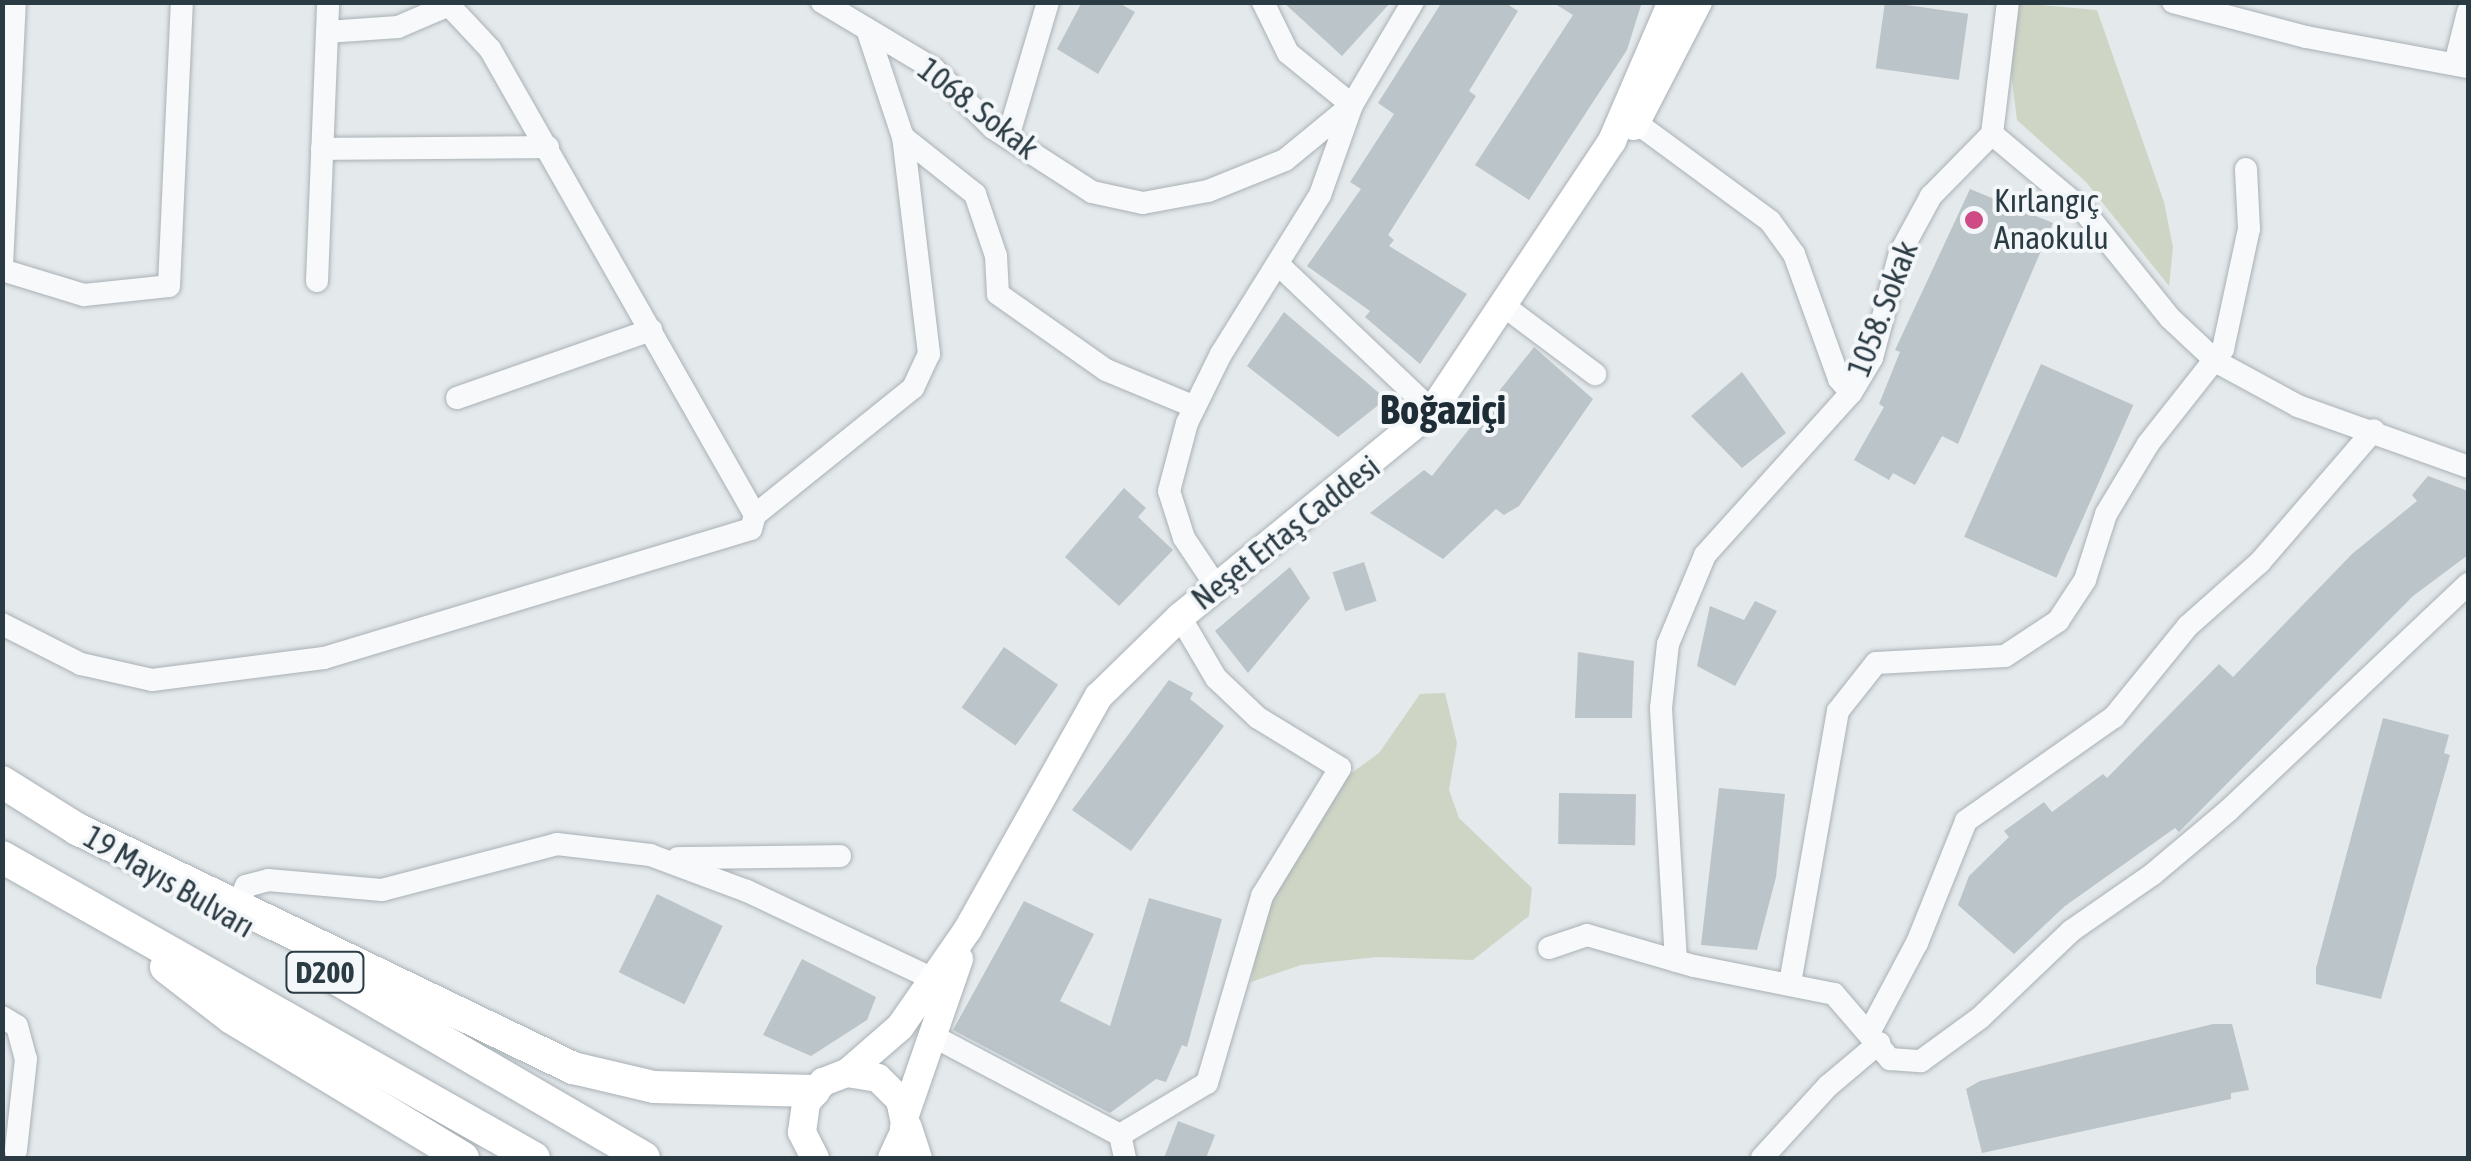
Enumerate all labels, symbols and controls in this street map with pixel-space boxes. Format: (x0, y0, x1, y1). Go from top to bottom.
street label: 1068. Sokak (910, 50, 1046, 168)
place label: Kırlangıç Anaokulu (1994, 183, 2109, 258)
marker: Kırlangıç Anaokulu (1963, 209, 1985, 231)
street label: 1058. Sokak (1840, 236, 1926, 382)
district label: Boğaziçi (1380, 384, 1506, 434)
street label: Neşet Ertaş Caddesi (1184, 448, 1388, 618)
street label: 19 Mayıs Bulvarı (77, 818, 261, 946)
road number: D200 (285, 947, 365, 997)

